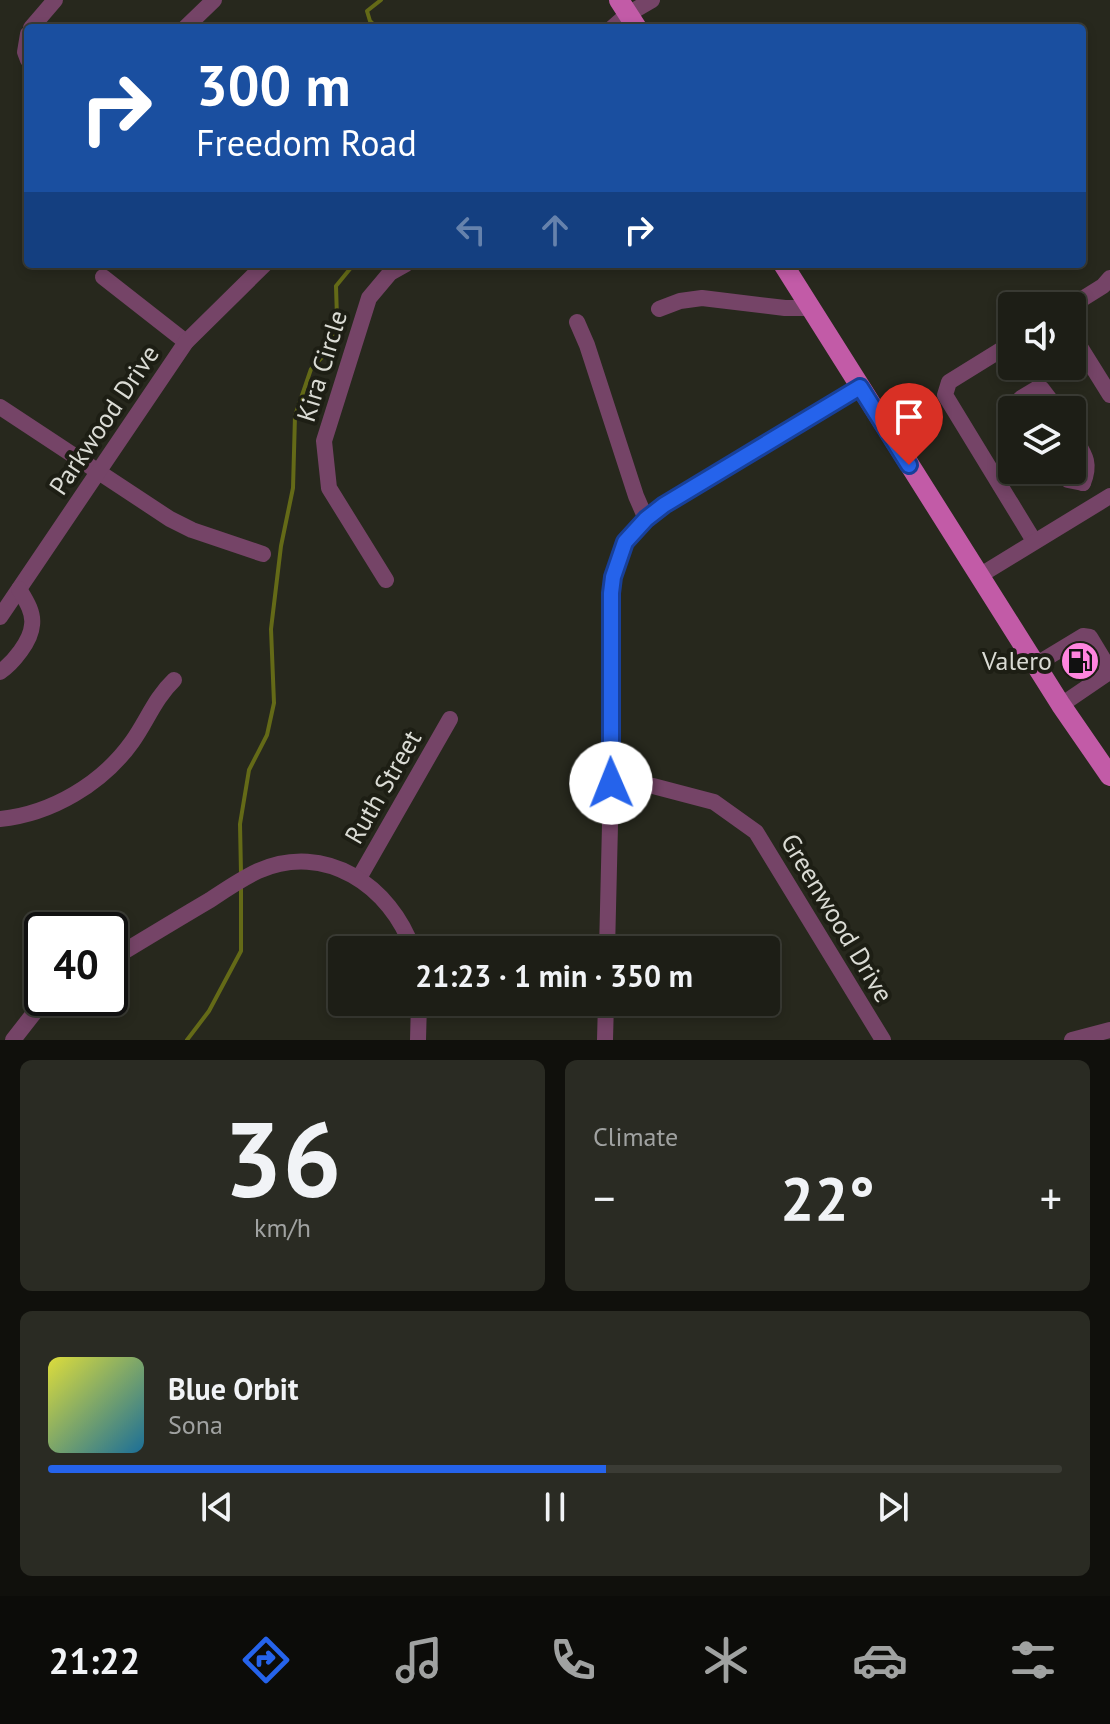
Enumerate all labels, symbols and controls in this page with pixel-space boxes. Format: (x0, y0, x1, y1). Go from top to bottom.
text: 300 m (196, 49, 351, 121)
icon: right (64, 56, 168, 160)
text: Freedom Road (196, 119, 417, 166)
icon: left (449, 208, 493, 252)
icon: ahead (533, 208, 577, 252)
icon: right (617, 208, 661, 252)
map controls (998, 292, 1086, 484)
button: sound (998, 292, 1086, 380)
street label: Kira Circle (289, 306, 354, 426)
street label: Parkwood Drive (41, 338, 166, 501)
pin (875, 383, 943, 465)
icon: arrive (887, 395, 931, 439)
button: layers (998, 396, 1086, 484)
fuel station icon: Valero (1059, 640, 1101, 682)
place label: Valero (981, 644, 1052, 677)
street label: Ruth Street (337, 724, 428, 849)
position arrow (569, 741, 653, 825)
street label: Greenwood Drive (774, 827, 901, 1008)
speed limit sign: 40 (24, 912, 128, 1016)
text: 21:23 · 1 min · 350 m (415, 956, 693, 995)
text: 36 (224, 1091, 341, 1226)
text: Climate (593, 1120, 678, 1153)
text: 22° (780, 1159, 875, 1237)
text: − (593, 1169, 615, 1226)
text: + (1040, 1169, 1062, 1226)
text: km/h (254, 1211, 311, 1244)
text: Blue Orbit (168, 1369, 298, 1408)
text: Sona (168, 1408, 223, 1441)
icon: previous (195, 1485, 239, 1529)
icon: pause (533, 1485, 577, 1529)
icon: next (871, 1485, 915, 1529)
icon: directions (238, 1632, 294, 1688)
icon: music (391, 1632, 447, 1688)
icon: phone (545, 1632, 601, 1688)
icon: climate (698, 1632, 754, 1688)
icon: car (852, 1632, 908, 1688)
icon: filters (1005, 1632, 1061, 1688)
text: 21:22 (49, 1637, 140, 1684)

